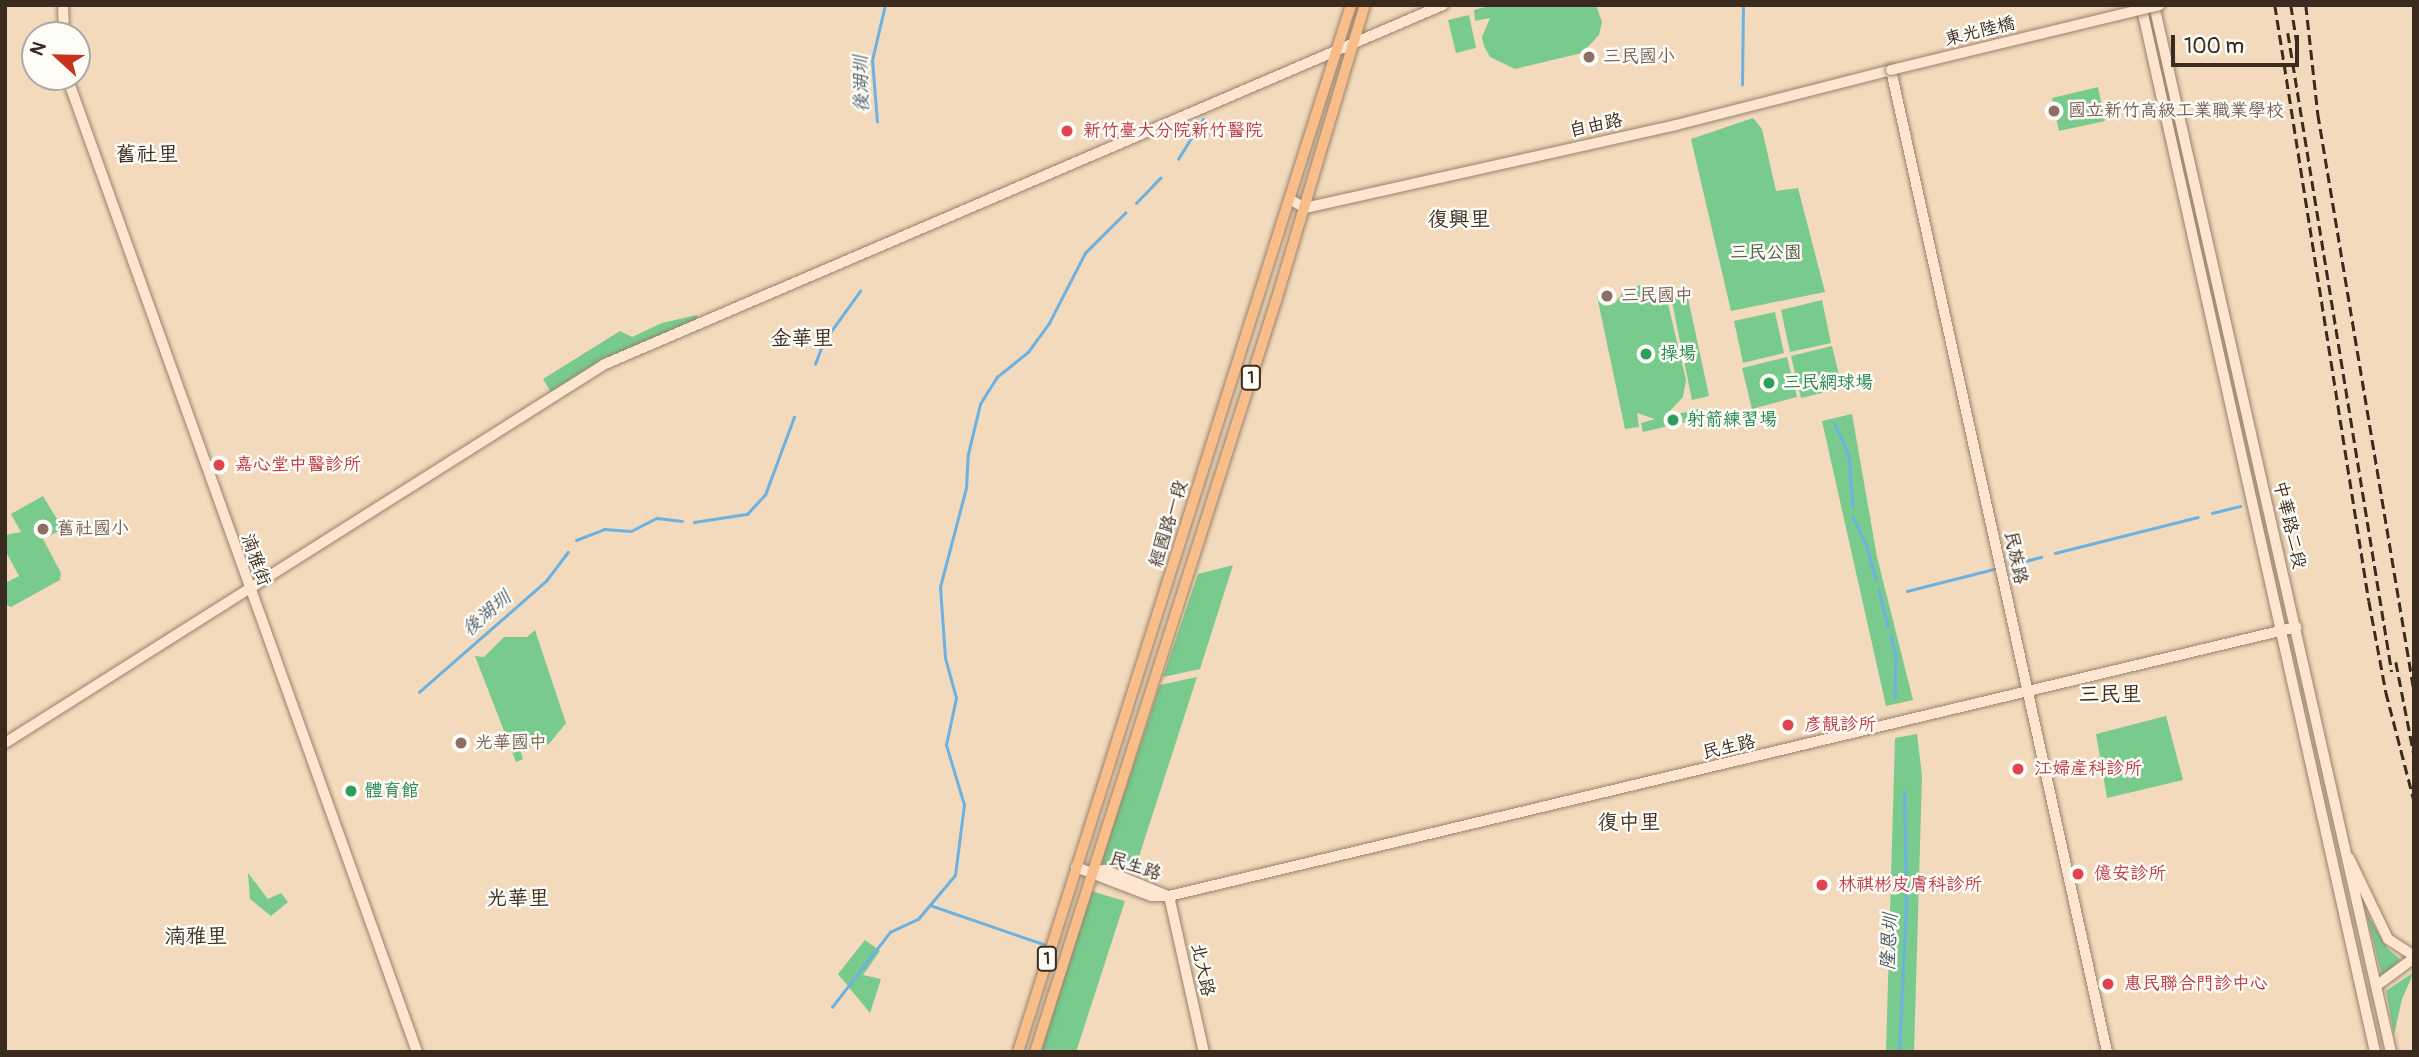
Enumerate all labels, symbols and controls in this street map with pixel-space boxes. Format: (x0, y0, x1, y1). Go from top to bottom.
street label: 東光陸橋 (1942, 13, 2018, 51)
north arrow (21, 21, 91, 91)
scale bar (2174, 21, 2302, 65)
text: 100 m (2184, 33, 2244, 60)
text: N (25, 38, 52, 59)
place label: 三民國小 (1603, 46, 1675, 68)
marker: 三民國小 (1581, 49, 1597, 65)
water label: 後湖圳 (850, 55, 874, 113)
place label: 國立新竹高級工業職業學校 (2068, 100, 2284, 122)
marker: 國立新竹高級工業職業學校 (2046, 103, 2062, 119)
street label: 自由路 (1567, 110, 1625, 142)
place label: 新竹臺大分院新竹醫院 (1083, 120, 1263, 142)
marker: 新竹臺大分院新竹醫院 (1057, 121, 1077, 141)
district label: 舊社里 (116, 142, 178, 168)
district label: 復興里 (1428, 207, 1490, 233)
park label: 三民公園 (1730, 242, 1802, 264)
place label: 三民國中 (1621, 285, 1693, 307)
marker: 三民國中 (1599, 288, 1615, 304)
district label: 金華里 (771, 326, 833, 352)
place label: 操場 (1660, 343, 1696, 365)
marker: 操場 (1638, 346, 1654, 362)
road number: 1 (1240, 366, 1262, 390)
place label: 三民網球場 (1783, 372, 1873, 394)
marker: 三民網球場 (1761, 375, 1777, 391)
place label: 射箭練習場 (1687, 409, 1777, 431)
marker: 射箭練習場 (1665, 412, 1681, 428)
place label: 嘉心堂中醫診所 (235, 454, 361, 476)
marker: 嘉心堂中醫診所 (209, 455, 229, 475)
street label: 經國路一段 (1146, 478, 1192, 570)
street label: 中華路二段 (2268, 479, 2310, 571)
place label: 舊社國小 (57, 518, 129, 540)
marker: 舊社國小 (35, 521, 51, 537)
street label: 民族路 (1999, 529, 2031, 587)
street label: 湳雅街 (236, 531, 274, 589)
water label: 後湖圳 (458, 587, 516, 641)
district label: 三民里 (2079, 682, 2141, 708)
place label: 彥靚診所 (1804, 714, 1876, 736)
marker: 彥靚診所 (1778, 715, 1798, 735)
street label: 民生路 (1700, 731, 1758, 765)
place label: 光華國中 (475, 732, 547, 754)
marker: 光華國中 (453, 735, 469, 751)
place label: 江婦產科診所 (2034, 758, 2142, 780)
marker: 江婦產科診所 (2008, 759, 2028, 779)
place label: 體育館 (365, 780, 419, 802)
marker: 體育館 (343, 783, 359, 799)
district label: 復中里 (1598, 810, 1660, 836)
street label: 民生路 (1106, 848, 1164, 886)
place label: 億安診所 (2094, 863, 2166, 885)
marker: 億安診所 (2068, 864, 2088, 884)
place label: 林祺彬皮膚科診所 (1838, 874, 1982, 896)
marker: 林祺彬皮膚科診所 (1812, 875, 1832, 895)
district label: 光華里 (487, 886, 549, 912)
water label: 隆恩圳 (1877, 913, 1903, 971)
district label: 湳雅里 (165, 924, 227, 950)
street label: 北大路 (1186, 941, 1218, 999)
road number: 1 (1036, 946, 1058, 972)
place label: 惠民聯合門診中心 (2124, 973, 2268, 995)
marker: 惠民聯合門診中心 (2098, 974, 2118, 994)

